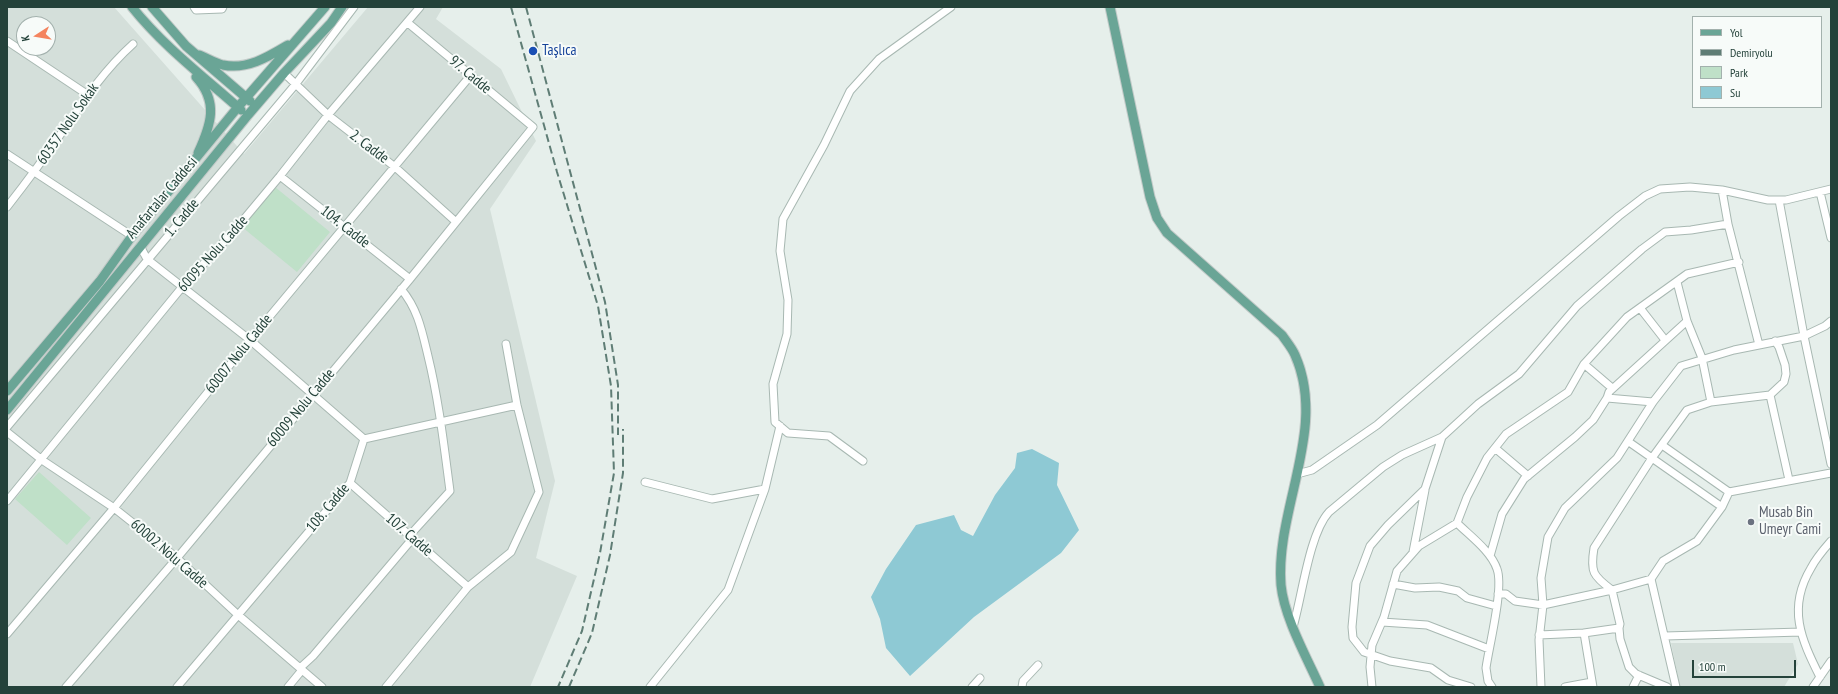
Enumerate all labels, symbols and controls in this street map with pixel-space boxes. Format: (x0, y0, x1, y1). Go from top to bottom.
north arrow (16, 16, 56, 56)
legend (1692, 16, 1822, 108)
text: Yol (1730, 25, 1743, 40)
text: K (18, 34, 33, 43)
place label: Taşlıca (542, 42, 577, 60)
marker: Taşlıca (527, 45, 539, 57)
text: Demiryolu (1730, 45, 1773, 60)
street label: 97. Cadde (445, 52, 495, 98)
text: Park (1730, 65, 1748, 80)
street label: 60357 Nolu Sokak (33, 80, 103, 168)
text: Su (1730, 85, 1740, 100)
street label: 2. Cadde (346, 126, 392, 168)
street label: Anafartalar Caddesi (123, 153, 201, 243)
street label: 1. Cadde (161, 195, 203, 241)
street label: 104. Cadde (317, 202, 373, 252)
street label: 60095 Nolu Cadde (174, 212, 252, 296)
street label: 60007 Nolu Cadde (202, 311, 276, 397)
street label: 60009 Nolu Cadde (263, 365, 339, 451)
street label: 108. Cadde (302, 480, 354, 536)
place label: Musab Bin Umeyr Cami (1759, 504, 1821, 539)
street label: 107. Cadde (382, 510, 436, 560)
street label: 60002 Nolu Cadde (127, 516, 211, 592)
marker: Musab Bin Umeyr Cami (1746, 517, 1756, 527)
scale bar (1694, 652, 1798, 678)
text: 100 m (1699, 659, 1726, 674)

